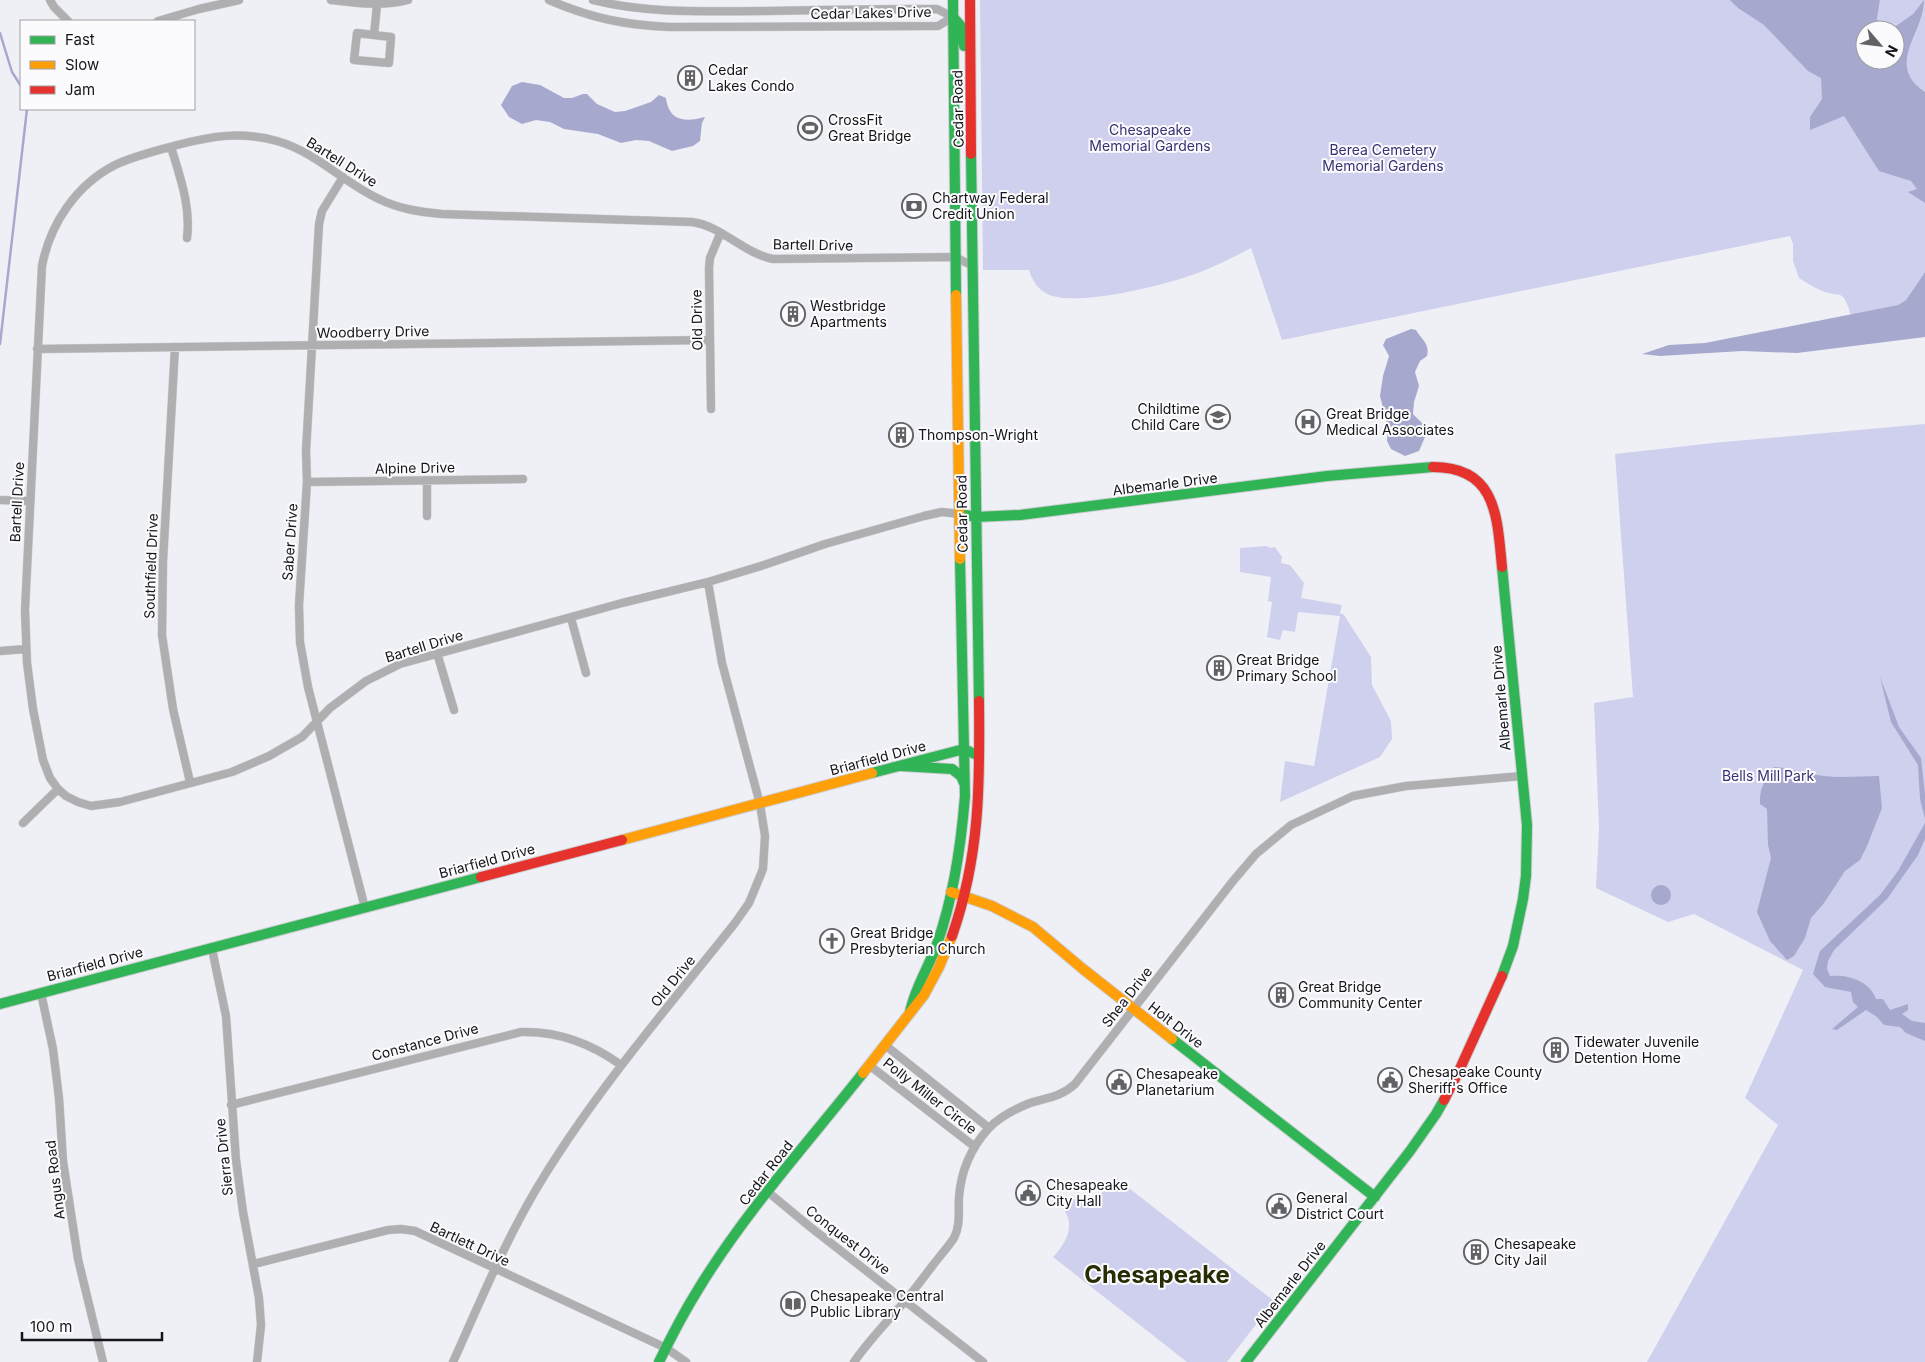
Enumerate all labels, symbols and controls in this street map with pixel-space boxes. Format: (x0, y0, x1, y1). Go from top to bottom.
street label: Cedar Lakes Drive (810, 3, 932, 22)
legend (20, 20, 195, 110)
north arrow (1855, 20, 1905, 70)
text: Fast (65, 30, 95, 49)
text: N (1882, 43, 1902, 60)
text: Slow (65, 55, 99, 74)
place label: Cedar Lakes Condo (708, 61, 795, 94)
building icon: Cedar Lakes Condo (677, 65, 703, 91)
street label: Cedar Road (948, 70, 967, 148)
text: Jam (65, 80, 95, 99)
place label: CrossFit Great Bridge (828, 111, 912, 144)
sports icon: CrossFit Great Bridge (797, 115, 823, 141)
park label: Chesapeake Memorial Gardens (1089, 121, 1211, 154)
street label: Bartell Drive (304, 133, 381, 190)
park label: Berea Cemetery Memorial Gardens (1322, 141, 1444, 174)
place label: Chartway Federal Credit Union (932, 189, 1049, 222)
bank icon: Chartway Federal Credit Union (901, 193, 927, 219)
street label: Bartell Drive (773, 235, 853, 254)
street label: Old Drive (687, 289, 706, 351)
place label: Westbridge Apartments (810, 297, 887, 330)
building icon: Westbridge Apartments (780, 301, 806, 327)
street label: Woodberry Drive (316, 322, 429, 341)
place label: Childtime Child Care (1131, 400, 1200, 433)
school or university icon: Childtime Child Care (1205, 404, 1231, 430)
place label: Great Bridge Medical Associates (1326, 405, 1454, 438)
hospital icon: Great Bridge Medical Associates (1295, 409, 1321, 435)
building icon: Thompson-Wright (888, 422, 914, 448)
place label: Thompson-Wright (918, 426, 1038, 443)
street label: Alpine Drive (375, 458, 455, 477)
street label: Bartell Drive (6, 461, 27, 543)
street label: Albemarle Drive (1111, 469, 1218, 498)
street label: Cedar Road (952, 475, 971, 553)
street label: Saber Drive (278, 503, 301, 581)
street label: Southfield Drive (140, 513, 161, 619)
street label: Bartell Drive (383, 626, 465, 665)
street label: Albemarle Drive (1487, 645, 1514, 751)
place label: Great Bridge Primary School (1236, 651, 1337, 684)
building icon: Great Bridge Primary School (1206, 655, 1232, 681)
street label: Briarfield Drive (828, 737, 928, 779)
park label: Bells Mill Park (1722, 767, 1814, 784)
street label: Briarfield Drive (437, 840, 537, 882)
place label: Great Bridge Presbyterian Church (850, 924, 986, 957)
church icon: Great Bridge Presbyterian Church (819, 928, 845, 954)
street label: Briarfield Drive (45, 943, 145, 985)
street label: Old Drive (647, 951, 699, 1010)
street label: Shea Drive (1098, 963, 1156, 1030)
place label: Great Bridge Community Center (1298, 978, 1422, 1011)
building icon: Great Bridge Community Center (1268, 982, 1294, 1008)
street label: Holt Drive (1145, 998, 1207, 1052)
street label: Constance Drive (370, 1019, 480, 1064)
place label: Tidewater Juvenile Detention Home (1574, 1033, 1699, 1066)
building icon: Tidewater Juvenile Detention Home (1543, 1037, 1569, 1063)
street label: Polly Miller Circle (880, 1054, 981, 1137)
place label: Chesapeake County Sheriff's Office (1408, 1063, 1542, 1096)
place label: Chesapeake Planetarium (1136, 1065, 1218, 1098)
public building icon: Chesapeake County Sheriff's Office (1377, 1067, 1403, 1093)
public building icon: Chesapeake Planetarium (1106, 1069, 1132, 1095)
street label: Sierra Drive (211, 1117, 236, 1197)
street label: Cedar Road (735, 1137, 796, 1209)
street label: Angus Road (41, 1139, 68, 1221)
place label: Chesapeake City Hall (1046, 1176, 1128, 1209)
public building icon: Chesapeake City Hall (1015, 1180, 1041, 1206)
place label: General District Court (1296, 1189, 1384, 1222)
public building icon: General District Court (1266, 1193, 1292, 1219)
street label: Conquest Drive (803, 1201, 894, 1278)
street label: Bartlett Drive (428, 1218, 513, 1269)
place label: Chesapeake City Jail (1494, 1235, 1576, 1268)
street label: Albemarle Drive (1250, 1237, 1329, 1331)
building icon: Chesapeake City Jail (1463, 1239, 1489, 1265)
district label: Chesapeake (1084, 1260, 1230, 1289)
place label: Chesapeake Central Public Library (810, 1287, 944, 1320)
library icon: Chesapeake Central Public Library (780, 1291, 806, 1317)
scale bar (22, 1310, 162, 1342)
text: 100 m (30, 1317, 72, 1336)

